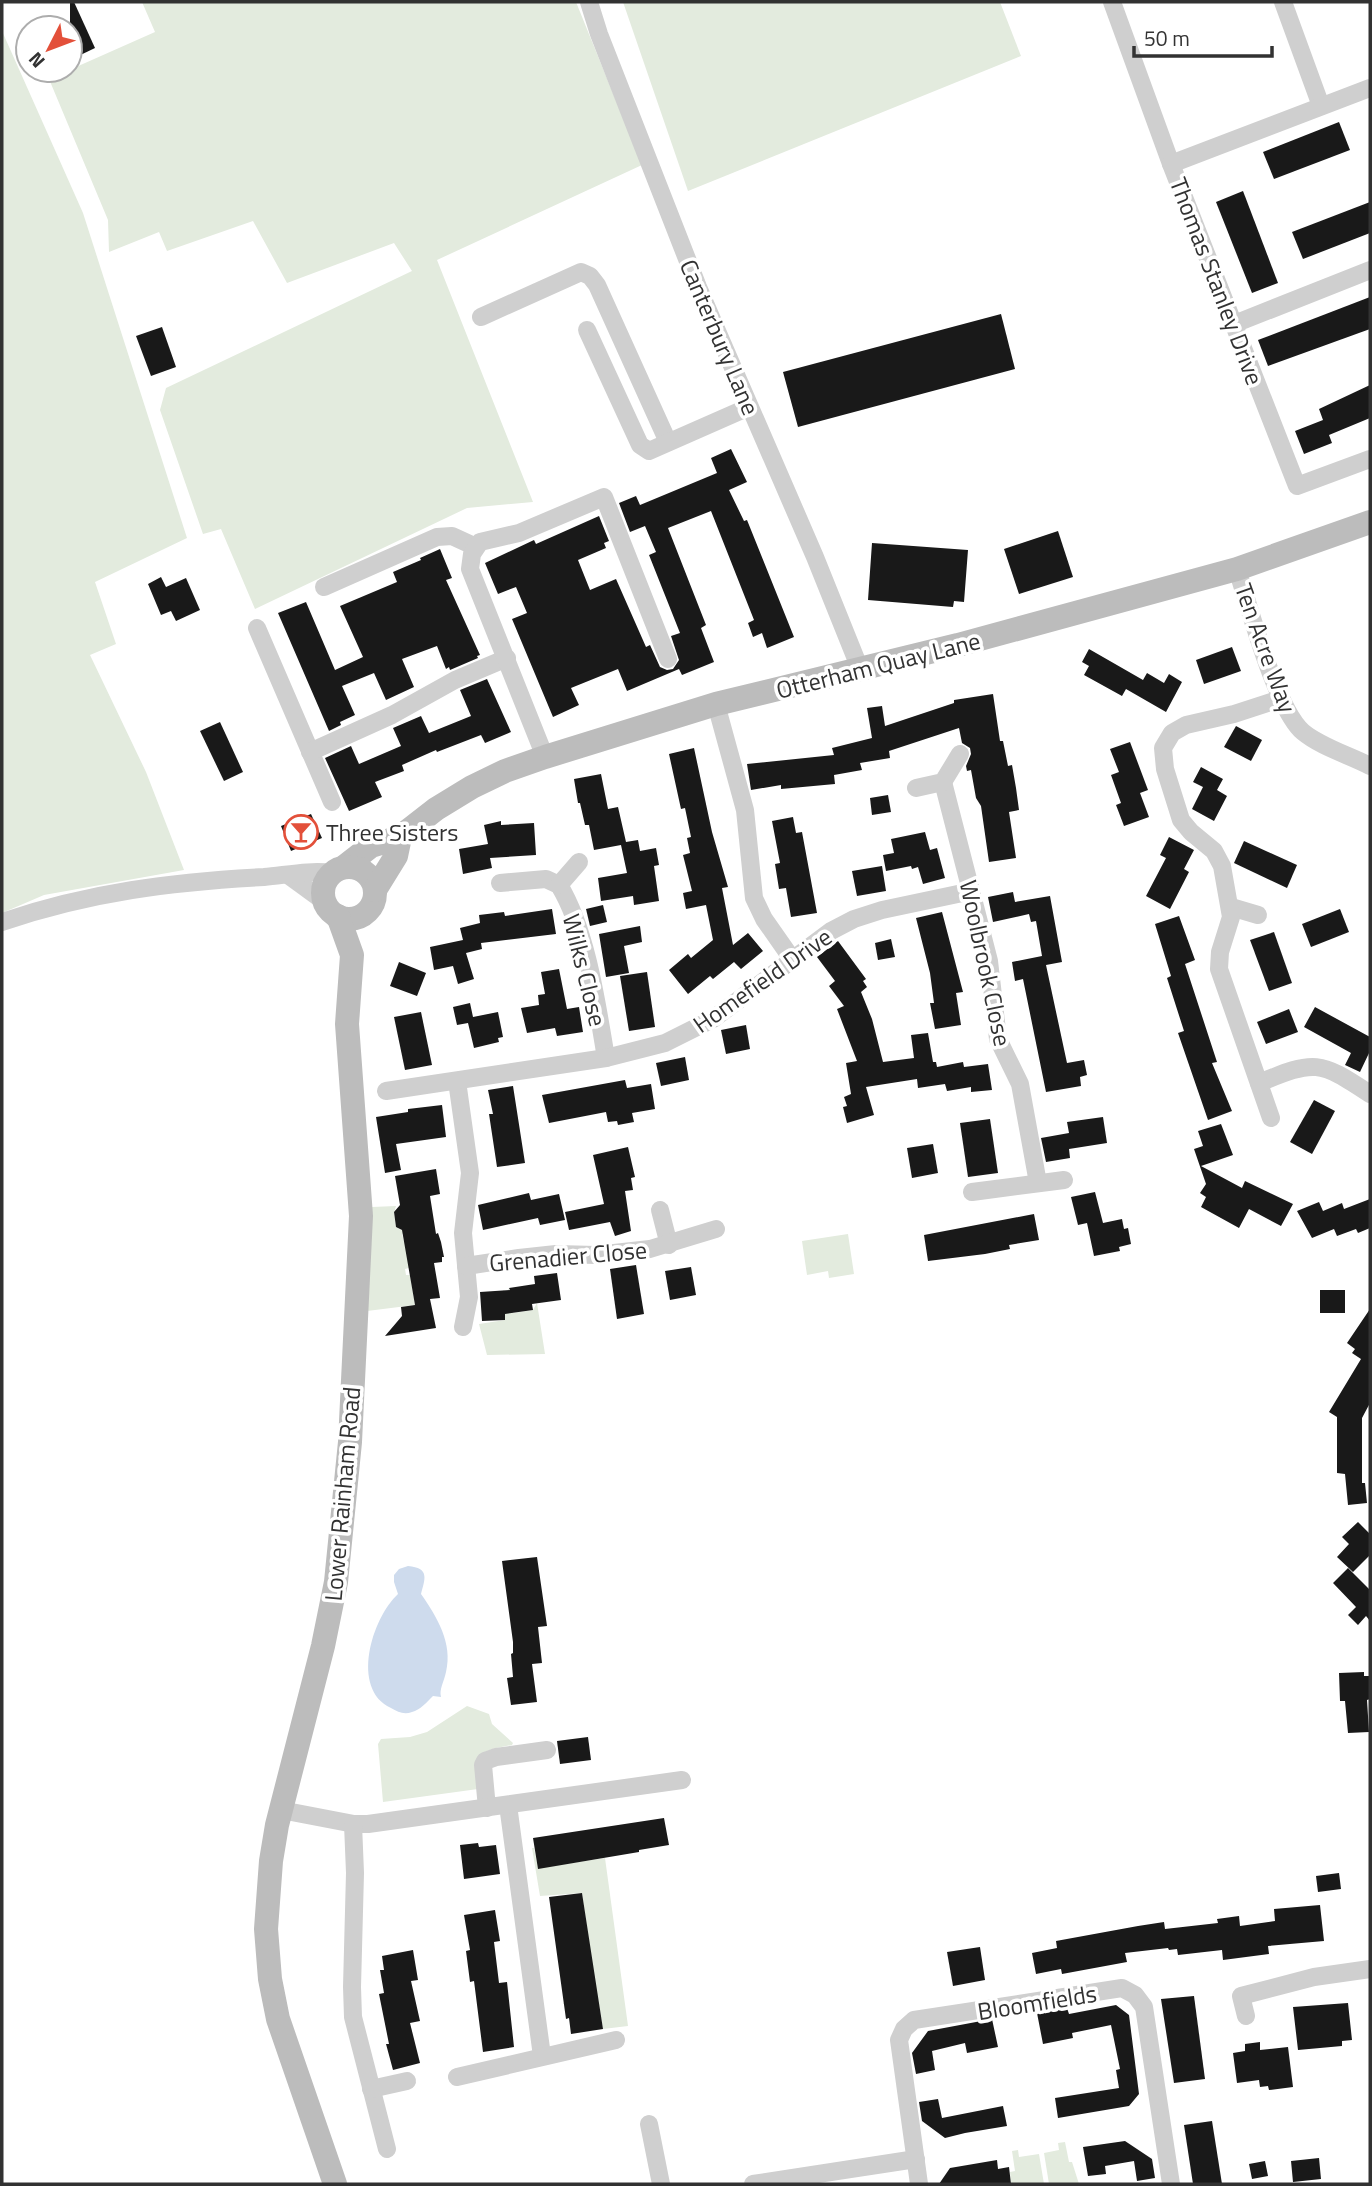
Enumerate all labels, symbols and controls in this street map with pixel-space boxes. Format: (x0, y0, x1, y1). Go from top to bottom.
north arrow (14, 14, 84, 84)
scale bar (1134, 14, 1272, 58)
text: 50 m (1144, 22, 1190, 54)
text: N (21, 46, 51, 75)
street label: Thomas Stanley Drive (1161, 172, 1273, 390)
street label: Canterbury Lane (671, 254, 769, 420)
street label: Ten Acre Way (1226, 578, 1306, 718)
street label: Otterham Quay Lane (772, 622, 984, 708)
bar icon: Three Sisters (282, 813, 320, 851)
place label: Three Sisters (326, 814, 459, 850)
street label: Woolbrook Close (951, 877, 1021, 1049)
street label: Wilks Close (554, 910, 616, 1030)
street label: Homefield Drive (685, 919, 839, 1041)
street label: Grenadier Close (488, 1231, 648, 1281)
street label: Lower Rainham Road (315, 1385, 369, 1603)
street label: Bloomfields (975, 1975, 1099, 2029)

